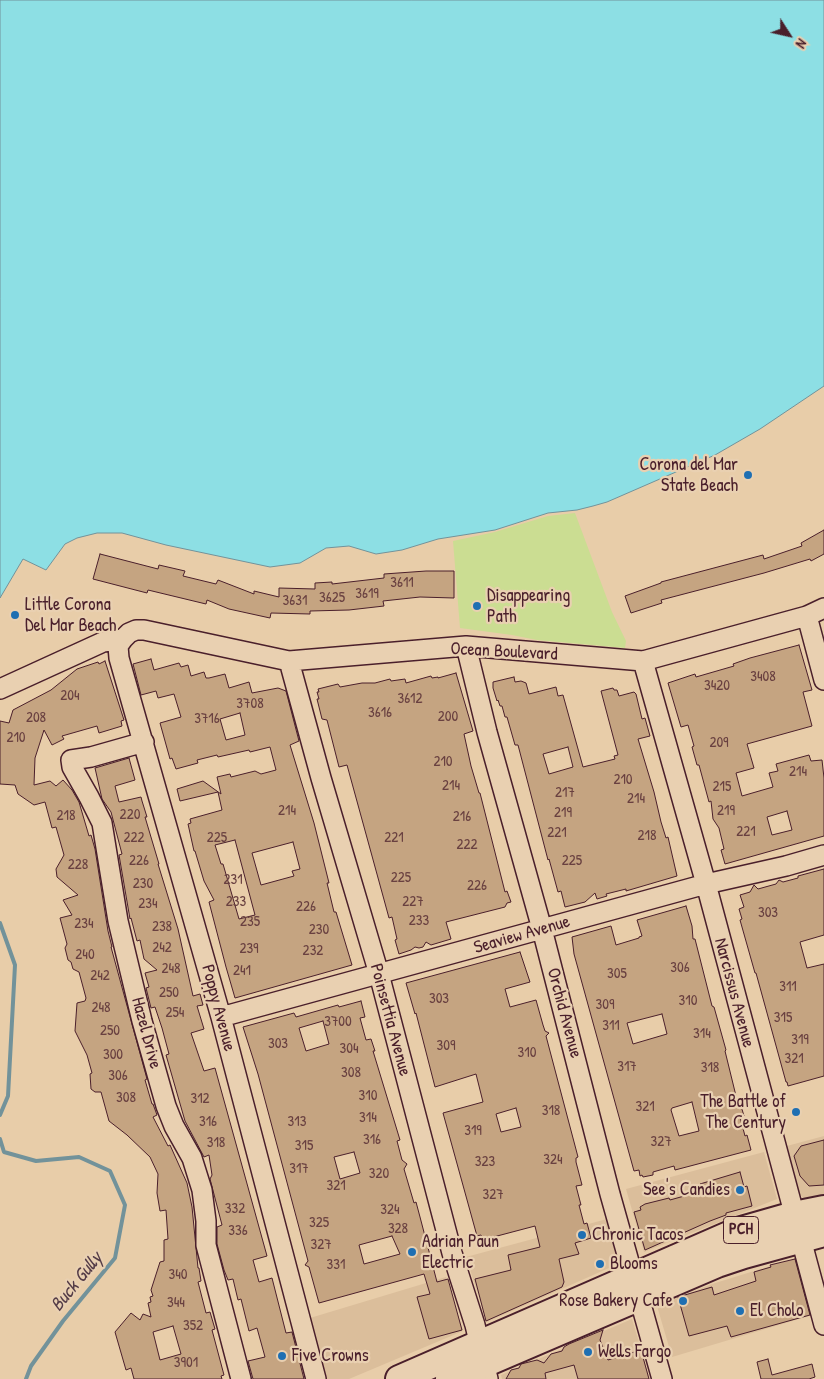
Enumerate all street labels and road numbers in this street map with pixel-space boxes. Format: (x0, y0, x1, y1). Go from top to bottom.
street label: Ocean Boulevard (450, 638, 558, 666)
street label: Seaview Avenue (471, 911, 573, 959)
street label: Narcissus Avenue (709, 936, 759, 1050)
street label: Poinsettia Avenue (365, 961, 415, 1079)
street label: Poppy Avenue (196, 962, 240, 1054)
street label: Orchid Avenue (542, 966, 586, 1060)
street label: Hazel Drive (126, 995, 166, 1071)
road number: PCH (724, 1216, 758, 1244)

